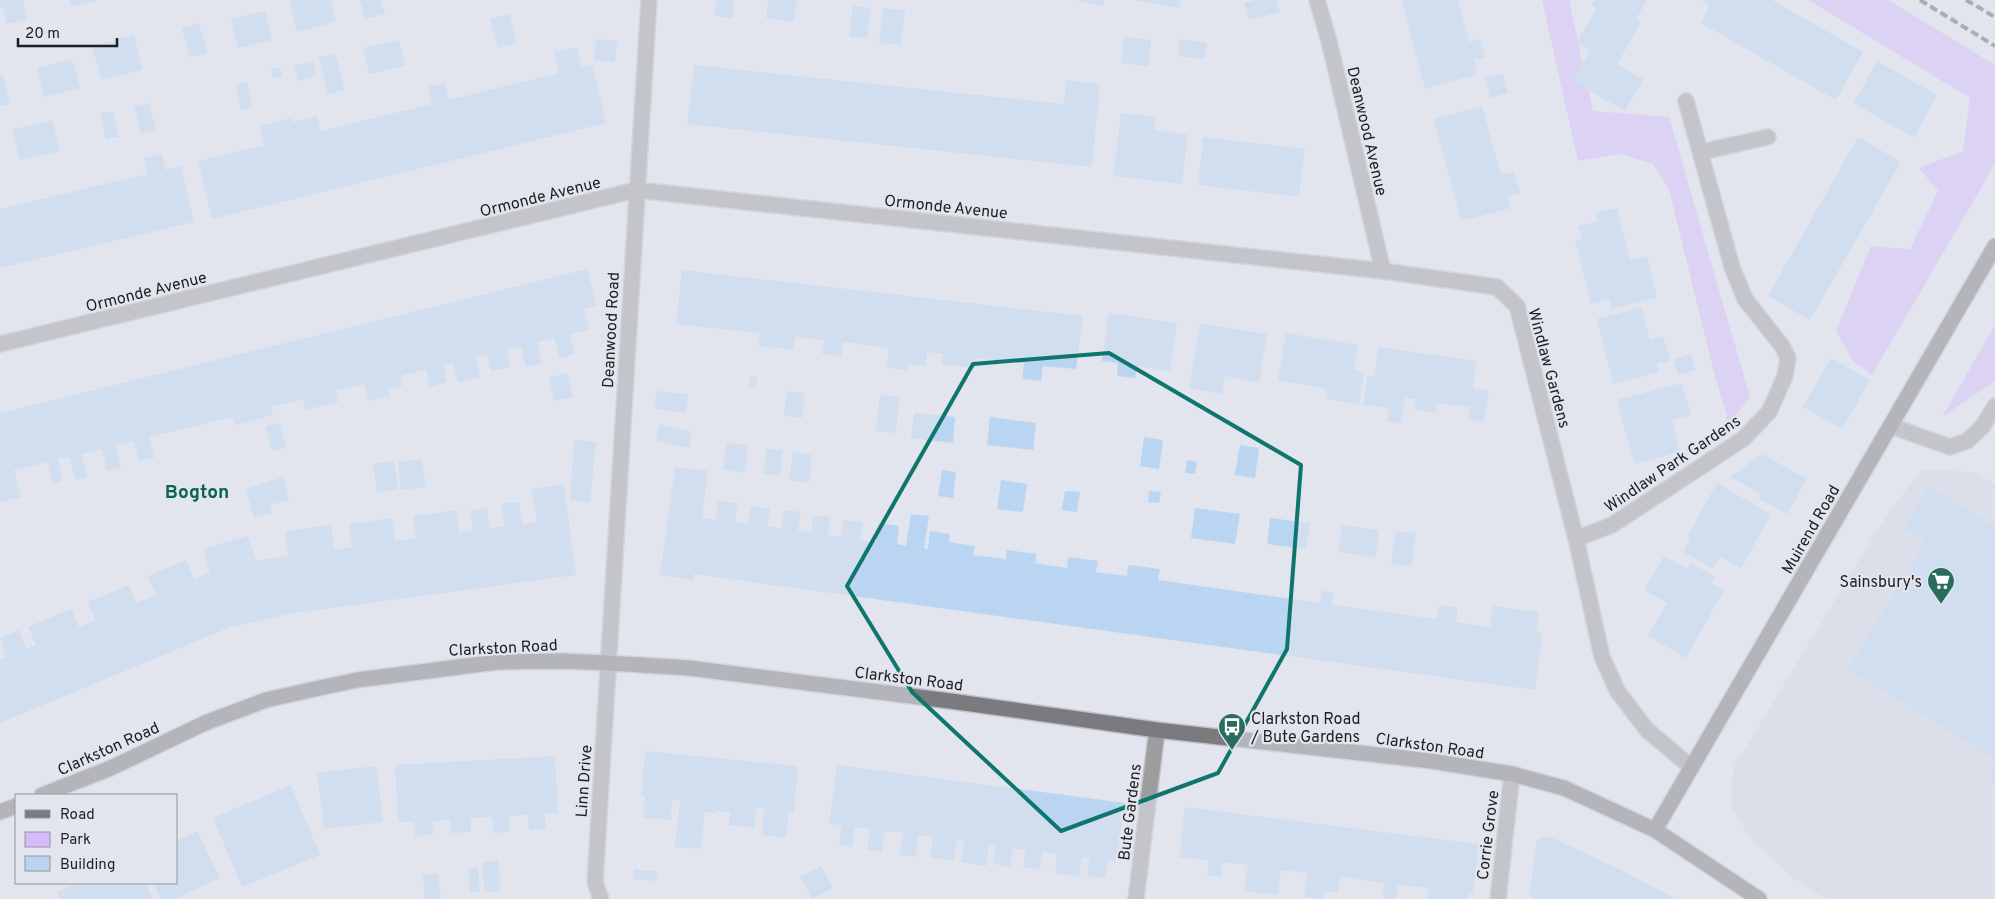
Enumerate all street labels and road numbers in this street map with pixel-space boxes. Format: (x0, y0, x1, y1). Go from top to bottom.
street label: Deanwood Avenue (1341, 65, 1391, 198)
street label: Ormonde Avenue (478, 173, 603, 223)
street label: Ormonde Avenue (883, 192, 1008, 224)
street label: Ormonde Avenue (84, 268, 209, 318)
street label: Deanwood Road (599, 272, 625, 389)
street label: Windlaw Gardens (1522, 306, 1574, 431)
street label: Windlaw Park Gardens (1601, 412, 1745, 518)
street label: Muirend Road (1778, 482, 1845, 578)
street label: Clarkston Road (448, 636, 558, 662)
street label: Clarkston Road (853, 663, 964, 697)
street label: Clarkston Road (55, 718, 163, 781)
street label: Clarkston Road (1374, 729, 1485, 764)
street label: Linn Drive (572, 744, 598, 818)
street label: Bute Gardens (1115, 763, 1147, 862)
street label: Corrie Grove (1474, 789, 1504, 881)

